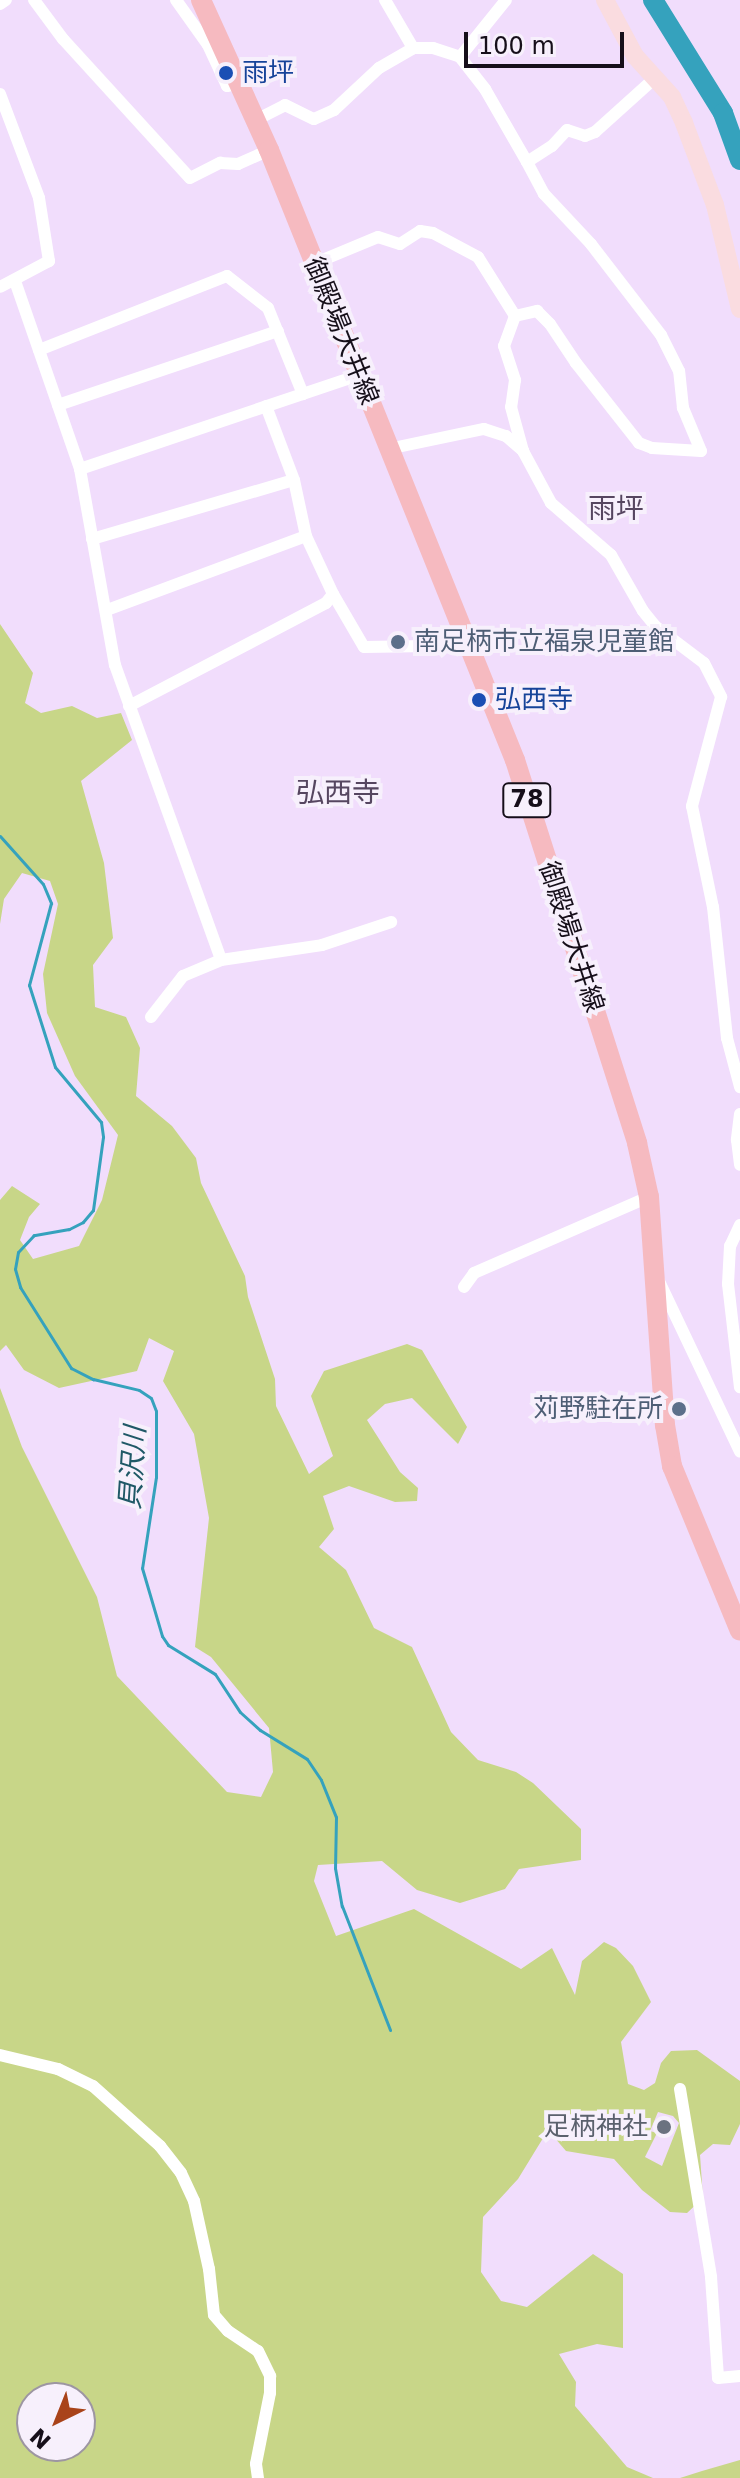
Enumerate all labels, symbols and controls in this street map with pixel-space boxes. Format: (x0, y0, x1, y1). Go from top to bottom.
scale bar (468, 16, 628, 66)
text: 100 m (478, 32, 555, 60)
place label: 雨坪 (242, 57, 294, 89)
marker: 雨坪 (217, 64, 235, 82)
street label: 御殿場大井線 (297, 253, 385, 409)
district label: 雨坪 (588, 492, 644, 526)
place label: 南足柄市立福泉児童館 (414, 626, 674, 658)
marker: 南足柄市立福泉児童館 (389, 633, 407, 651)
place label: 弘西寺 (495, 684, 573, 716)
marker: 弘西寺 (470, 691, 488, 709)
district label: 弘西寺 (296, 776, 380, 810)
road number: 78 (501, 780, 553, 820)
street label: 御殿場大井線 (532, 858, 610, 1016)
place label: 苅野駐在所 (533, 1393, 663, 1425)
marker: 苅野駐在所 (670, 1400, 688, 1418)
water label: 貝沢川 (113, 1425, 153, 1511)
place label: 足柄神社 (544, 2111, 648, 2143)
marker: 足柄神社 (655, 2118, 673, 2136)
north arrow (16, 2382, 96, 2462)
text: N (25, 2423, 56, 2454)

